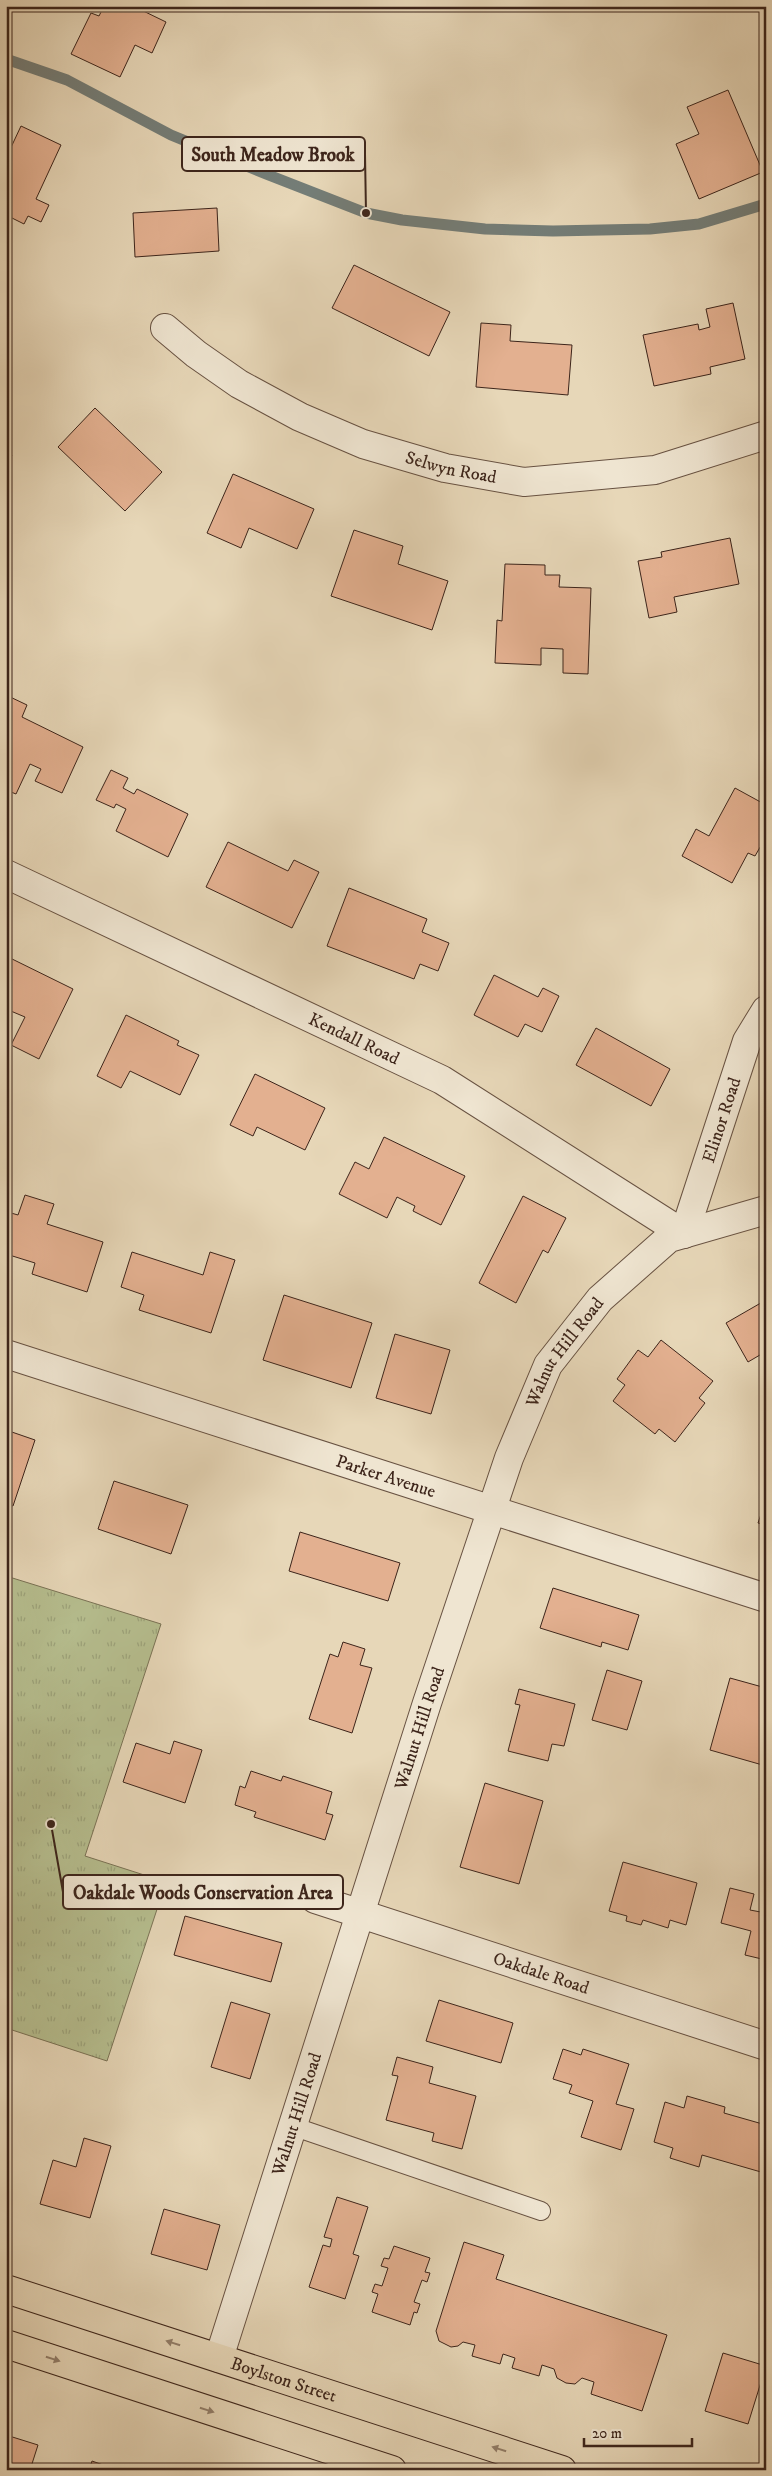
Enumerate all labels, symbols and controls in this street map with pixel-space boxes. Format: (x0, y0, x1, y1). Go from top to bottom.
callout: South Meadow Brook (182, 137, 365, 171)
text: South Meadow Brook (191, 144, 355, 167)
street label: Selwyn Road (403, 447, 498, 489)
street label: Kendall Road (305, 1009, 403, 1070)
street label: Elinor Road (698, 1075, 746, 1166)
street label: Walnut Hill Road (521, 1293, 609, 1411)
street label: Parker Avenue (333, 1451, 438, 1503)
street label: Walnut Hill Road (390, 1664, 450, 1794)
callout: Oakdale Woods Conservation Area (63, 1875, 343, 1909)
text: Oakdale Woods Conservation Area (73, 1882, 334, 1905)
street label: Oakdale Road (490, 1948, 592, 2000)
street label: Walnut Hill Road (267, 2050, 327, 2180)
one-way arrow (165, 2338, 180, 2346)
street label: Boylston Street (228, 2353, 339, 2408)
one-way arrow (45, 2356, 60, 2364)
one-way arrow (200, 2406, 215, 2414)
scale bar (584, 2416, 692, 2448)
text: 20 m (592, 2424, 622, 2443)
one-way arrow (491, 2445, 506, 2452)

